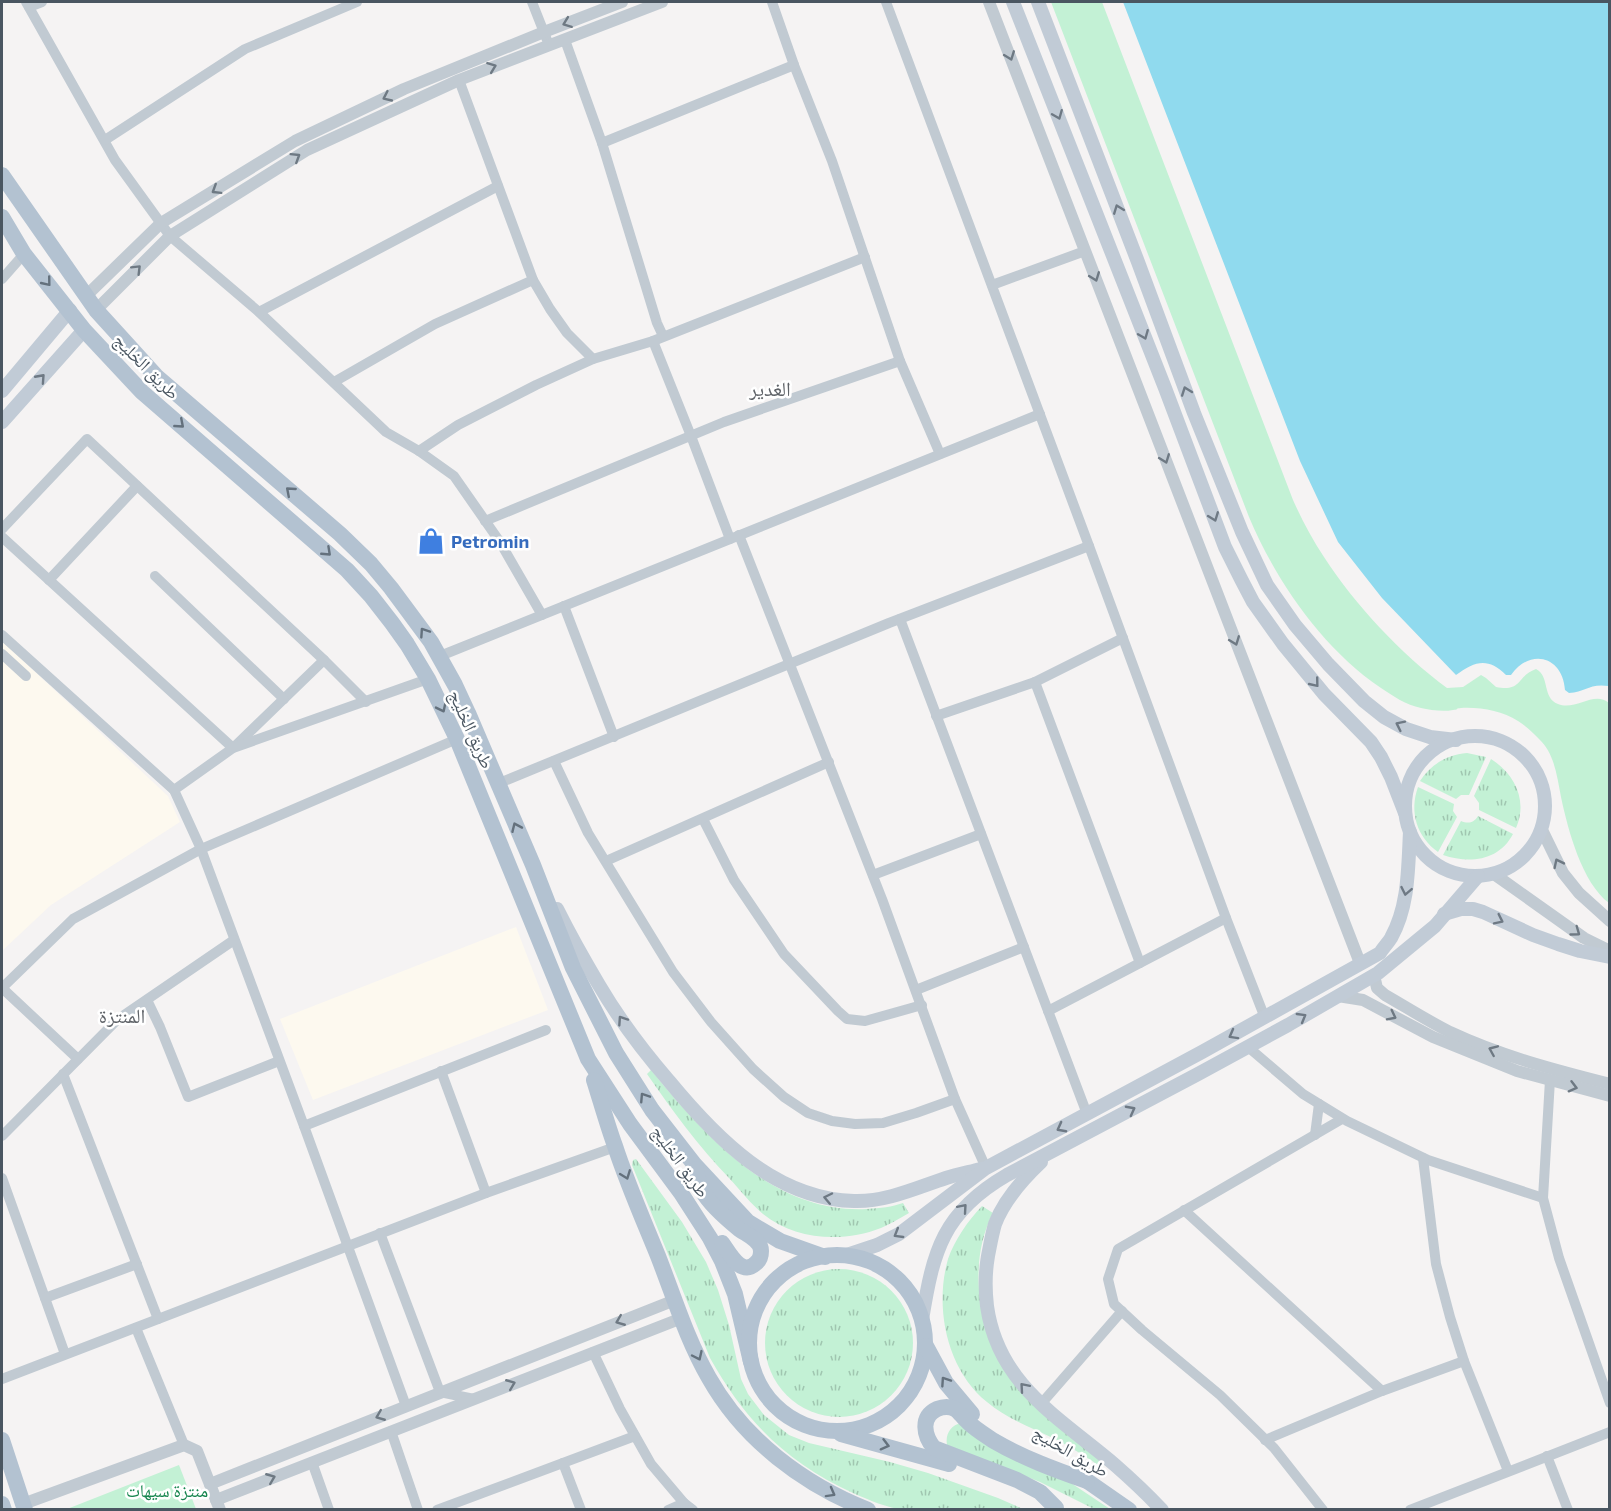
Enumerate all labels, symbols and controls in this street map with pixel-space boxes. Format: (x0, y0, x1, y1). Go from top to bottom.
one-way arrow (562, 15, 573, 28)
one-way arrow (1003, 50, 1015, 61)
one-way arrow (486, 62, 497, 75)
one-way arrow (383, 90, 394, 102)
one-way arrow (1050, 109, 1063, 119)
one-way arrow (289, 153, 300, 164)
one-way arrow (212, 182, 222, 194)
one-way arrow (1113, 204, 1125, 215)
one-way arrow (130, 265, 141, 276)
one-way arrow (1088, 271, 1100, 282)
one-way arrow (39, 276, 50, 287)
street label: طريق الخليج (108, 329, 184, 405)
one-way arrow (1137, 329, 1150, 340)
one-way arrow (34, 374, 45, 385)
district label: الغدير (748, 376, 791, 400)
one-way arrow (1181, 386, 1194, 397)
one-way arrow (173, 417, 184, 428)
one-way arrow (1158, 453, 1171, 464)
one-way arrow (286, 487, 297, 498)
one-way arrow (1207, 511, 1219, 522)
shop icon: Petromin (416, 526, 446, 556)
place label: Petromin (451, 530, 529, 552)
one-way arrow (320, 545, 331, 556)
one-way arrow (420, 627, 431, 638)
one-way arrow (1228, 635, 1241, 646)
one-way arrow (1307, 676, 1318, 687)
street label: طريق الخليج (443, 686, 499, 773)
one-way arrow (435, 701, 446, 712)
one-way arrow (1395, 721, 1406, 733)
one-way arrow (511, 822, 523, 833)
one-way arrow (1553, 858, 1565, 869)
one-way arrow (1400, 885, 1413, 895)
one-way arrow (1493, 913, 1504, 925)
one-way arrow (1569, 925, 1580, 936)
district label: المنتزة (99, 1003, 145, 1027)
one-way arrow (1386, 1008, 1397, 1020)
one-way arrow (1296, 1012, 1306, 1024)
one-way arrow (618, 1015, 629, 1026)
one-way arrow (1229, 1028, 1239, 1039)
one-way arrow (1488, 1045, 1499, 1057)
one-way arrow (1568, 1079, 1578, 1092)
one-way arrow (640, 1093, 651, 1104)
one-way arrow (1124, 1105, 1135, 1117)
street label: طريق الخليج (646, 1121, 715, 1203)
one-way arrow (1057, 1121, 1068, 1132)
one-way arrow (619, 1168, 631, 1179)
one-way arrow (823, 1192, 833, 1205)
one-way arrow (956, 1204, 967, 1215)
one-way arrow (894, 1226, 904, 1238)
one-way arrow (615, 1314, 626, 1326)
one-way arrow (690, 1349, 702, 1360)
one-way arrow (941, 1377, 953, 1387)
one-way arrow (505, 1379, 516, 1391)
one-way arrow (1020, 1383, 1031, 1394)
one-way arrow (376, 1409, 387, 1421)
street label: طريق الخليج (1028, 1421, 1113, 1483)
one-way arrow (880, 1438, 890, 1451)
one-way arrow (265, 1473, 276, 1486)
park label: منتزة سيهات (126, 1479, 208, 1501)
one-way arrow (825, 1486, 835, 1497)

